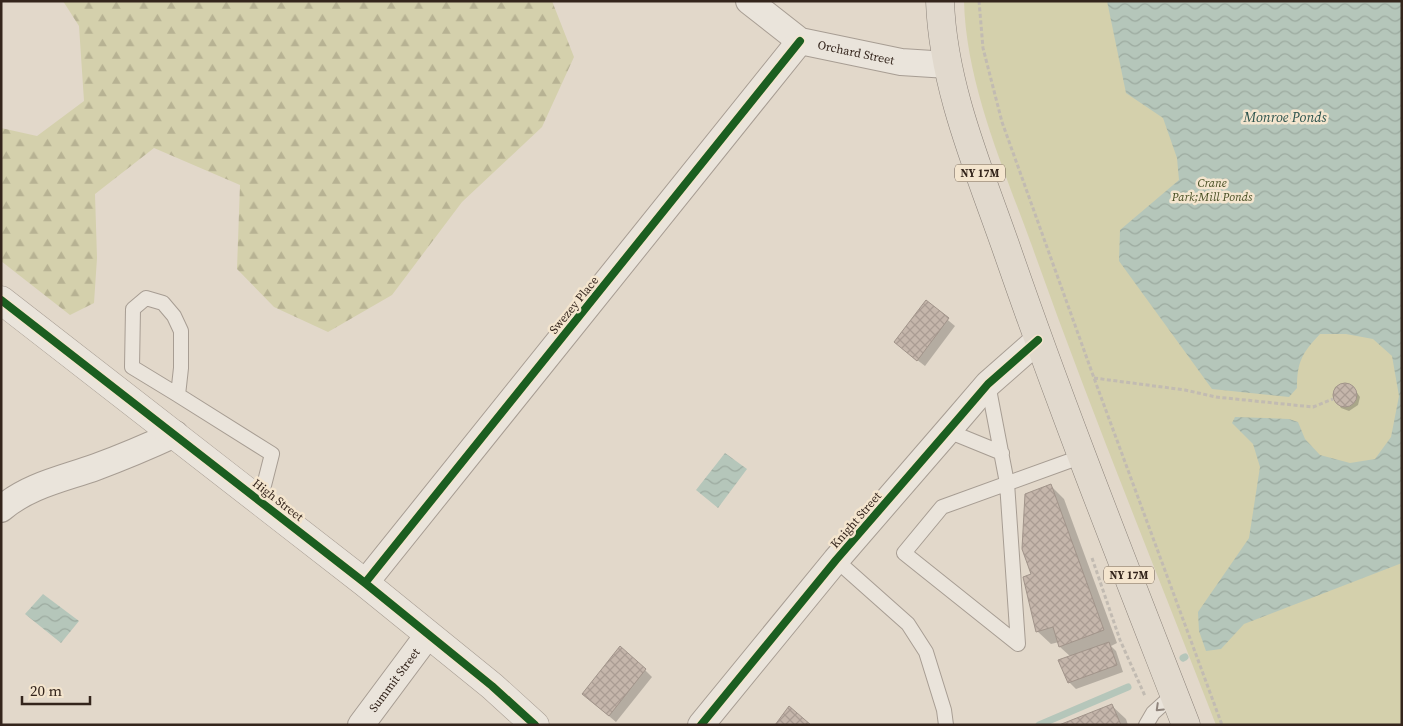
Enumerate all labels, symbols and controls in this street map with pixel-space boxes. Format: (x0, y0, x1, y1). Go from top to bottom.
street label: Orchard Street (816, 37, 896, 68)
water label: Monroe Ponds (1242, 107, 1328, 127)
road number: NY 17M (955, 164, 1005, 182)
park label: Crane Park;Mill Ponds (1171, 175, 1253, 205)
street label: Swezey Place (546, 273, 602, 337)
street label: High Street (249, 475, 307, 525)
street label: Knight Street (827, 488, 885, 552)
road number: NY 17M (1104, 566, 1154, 584)
street label: Summit Street (365, 645, 424, 715)
scale bar (22, 674, 90, 706)
text: 20 m (30, 680, 62, 701)
one-way arrow (1156, 702, 1165, 711)

